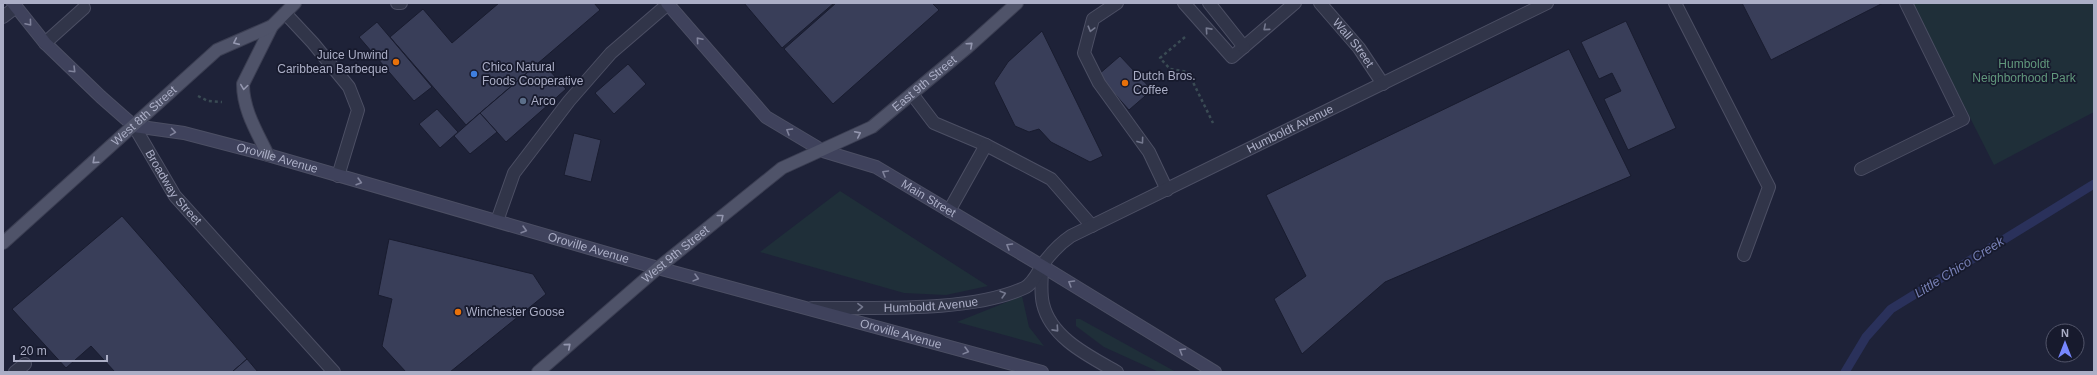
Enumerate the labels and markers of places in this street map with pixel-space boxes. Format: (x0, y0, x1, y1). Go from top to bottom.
place label: Juice Unwind Caribbean Barbeque (277, 48, 388, 76)
marker: Juice Unwind Caribbean Barbeque (391, 57, 401, 67)
place label: Chico Natural Foods Cooperative (482, 60, 584, 88)
marker: Chico Natural Foods Cooperative (469, 69, 479, 79)
place label: Dutch Bros. Coffee (1133, 69, 1196, 97)
marker: Dutch Bros. Coffee (1120, 78, 1130, 88)
place label: Arco (531, 94, 556, 108)
marker: Arco (518, 96, 528, 106)
place label: Winchester Goose (466, 305, 565, 319)
marker: Winchester Goose (453, 307, 463, 317)

